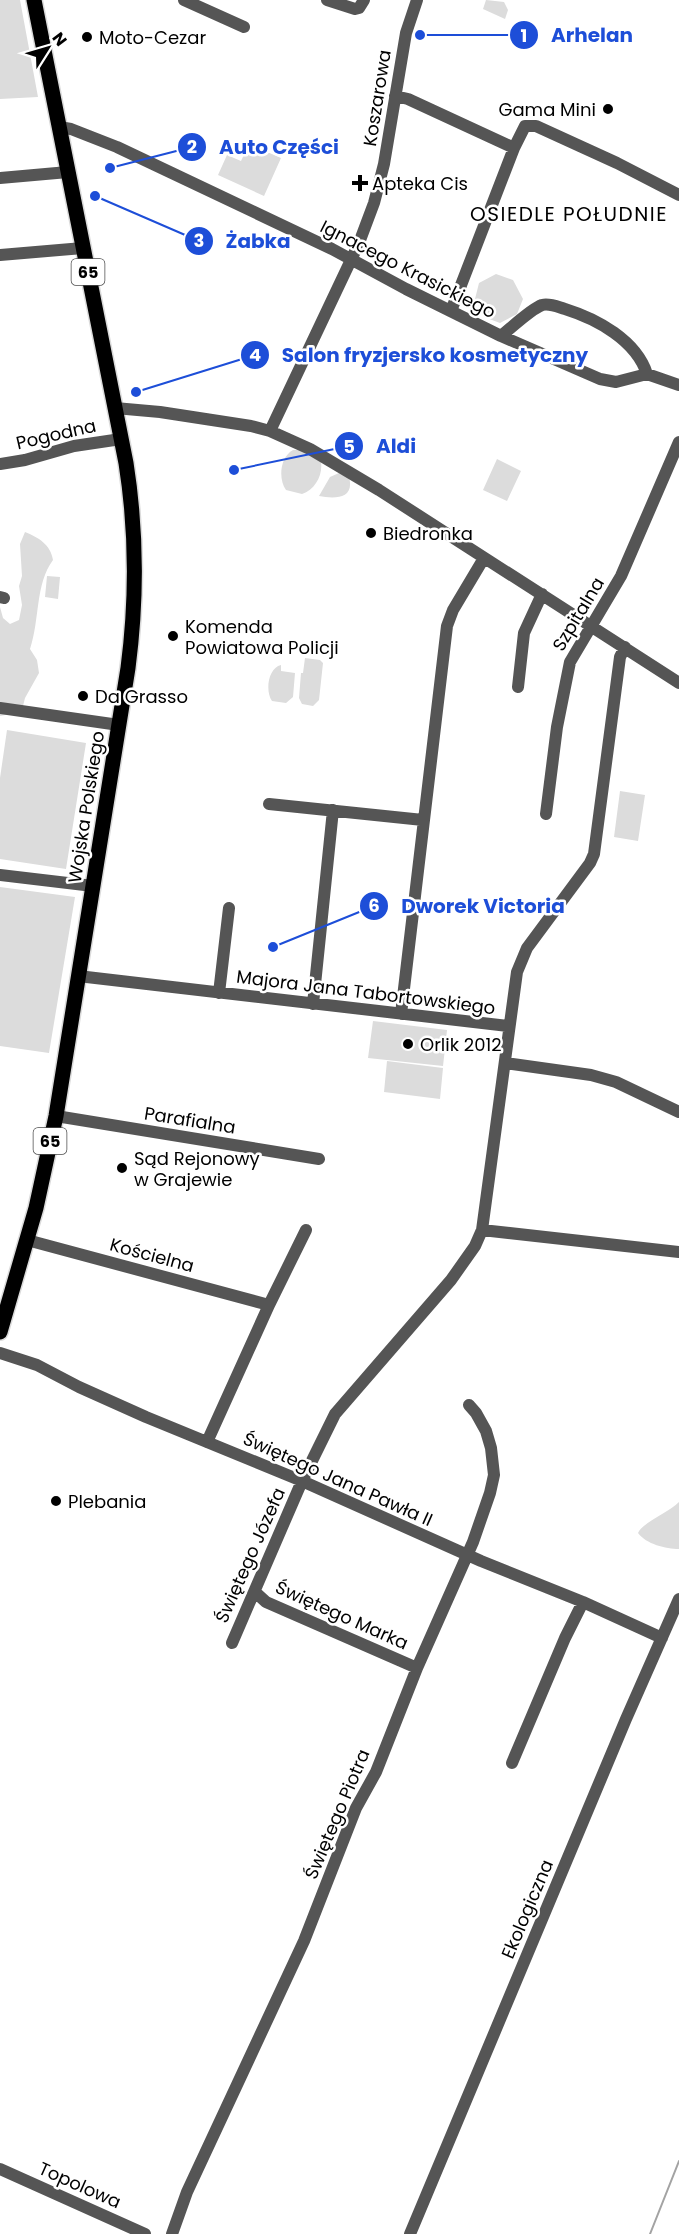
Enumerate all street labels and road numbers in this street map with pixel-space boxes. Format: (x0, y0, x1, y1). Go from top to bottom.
street label: Koszarowa (357, 48, 397, 148)
street label: Ignacego Krasickiego (316, 214, 500, 324)
road number: 65 (72, 259, 104, 285)
street label: Pogodna (13, 413, 99, 455)
street label: Szpitalna (546, 572, 610, 656)
street label: Wojska Polskiego (62, 729, 110, 885)
street label: Majora Jana Tabortowskiego (235, 964, 497, 1020)
street label: Parafialna (143, 1100, 237, 1140)
road number: 65 (34, 1128, 66, 1154)
street label: Kościelna (107, 1232, 197, 1278)
street label: Świętego Jana Pawła II (239, 1426, 437, 1532)
street label: Świętego Józefa (209, 1483, 291, 1627)
street label: Świętego Marka (272, 1575, 412, 1655)
street label: Świętego Piotra (298, 1745, 376, 1883)
street label: Ekologiczna (495, 1856, 559, 1962)
street label: Topolowa (35, 2156, 125, 2214)

